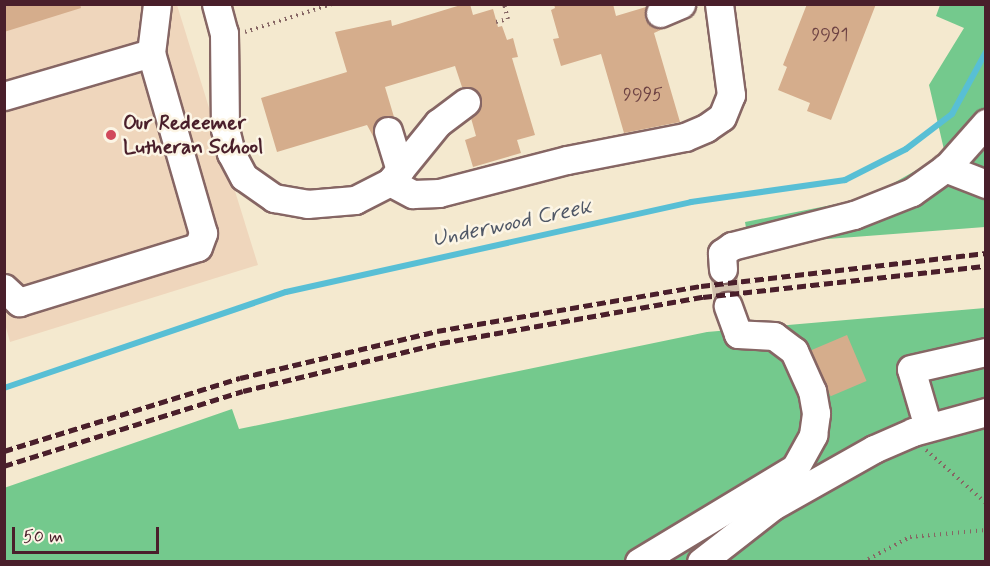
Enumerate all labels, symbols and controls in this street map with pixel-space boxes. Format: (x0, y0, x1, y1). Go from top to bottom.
house number: 9991 (811, 24, 849, 46)
house number: 9995 (623, 84, 663, 106)
place label: Our Redeemer Lutheran School (123, 110, 263, 160)
marker: Our Redeemer Lutheran School (104, 128, 118, 142)
water label: Underwood Creek (430, 194, 594, 254)
scale bar (15, 515, 162, 553)
text: 50 m (23, 525, 63, 549)

